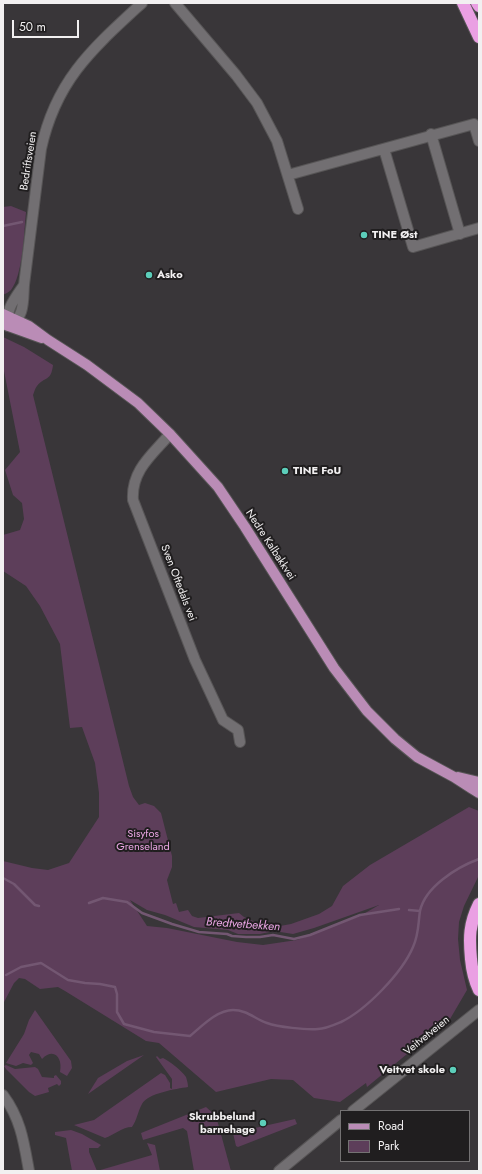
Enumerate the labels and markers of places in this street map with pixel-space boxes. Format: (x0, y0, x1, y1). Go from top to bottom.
place label: TINE Øst (372, 228, 418, 242)
marker: TINE Øst (359, 230, 369, 240)
place label: Asko (157, 268, 183, 282)
marker: Asko (144, 270, 154, 280)
place label: TINE FoU (293, 464, 341, 478)
marker: TINE FoU (280, 466, 290, 476)
place label: Veitvet skole (379, 1063, 445, 1077)
marker: Veitvet skole (448, 1065, 458, 1075)
place label: Skrubbelund barnehage (189, 1110, 255, 1136)
marker: Skrubbelund barnehage (258, 1118, 268, 1128)

